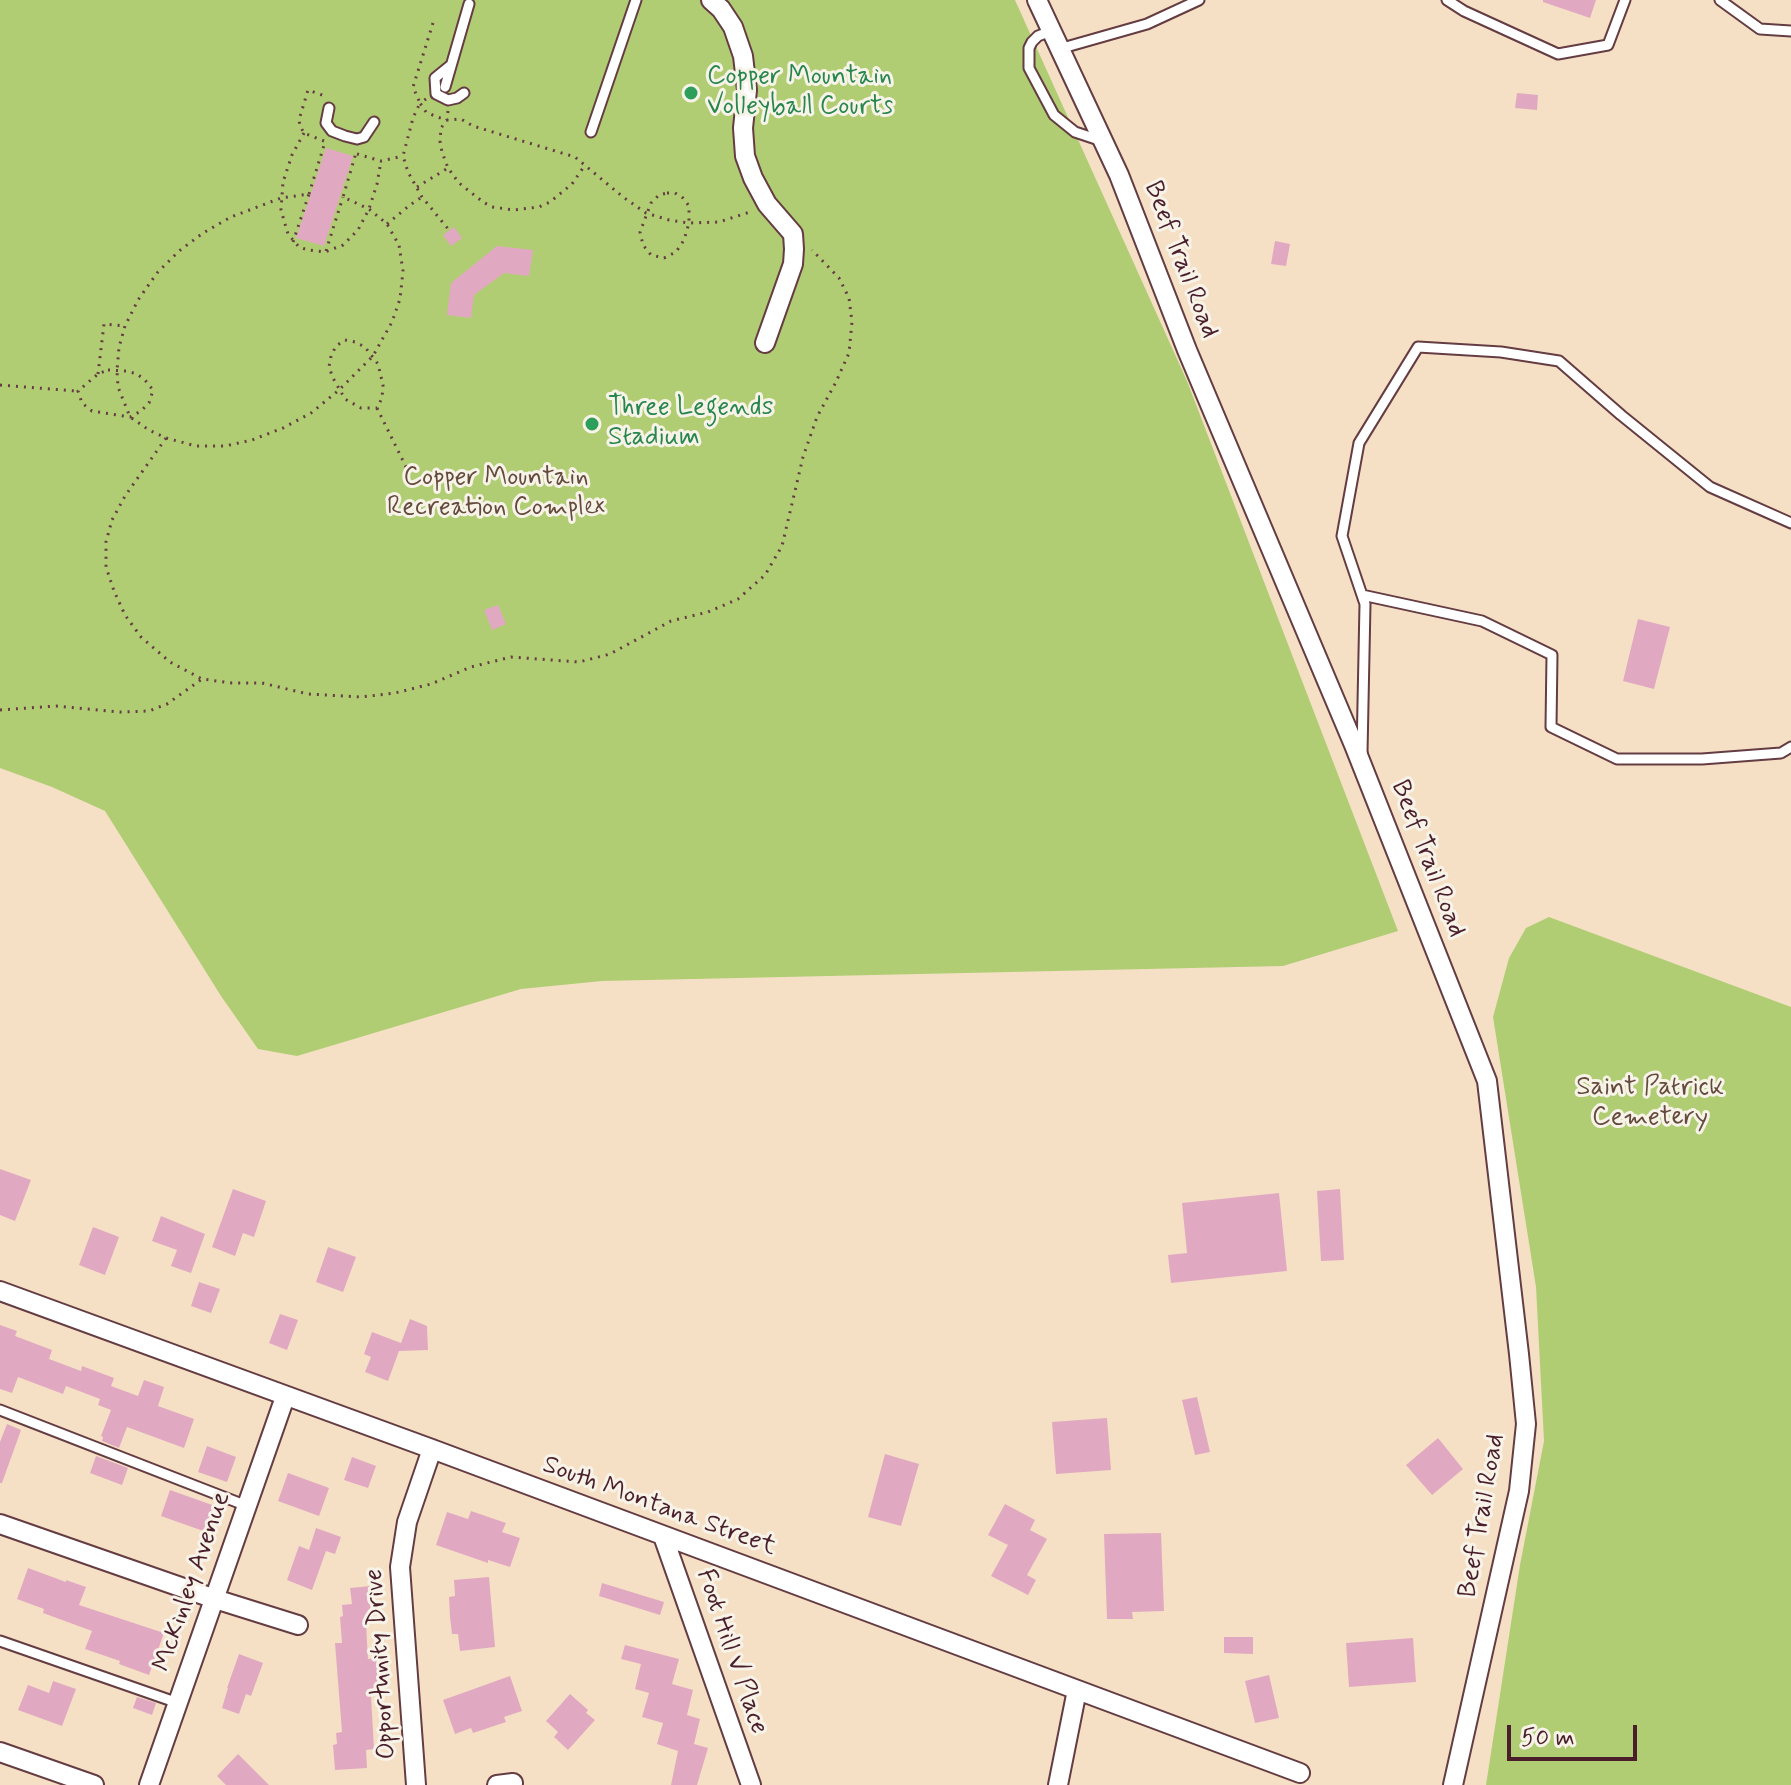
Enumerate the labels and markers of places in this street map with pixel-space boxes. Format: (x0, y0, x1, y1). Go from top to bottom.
place label: Copper Mountain Volleyball Courts (707, 62, 893, 124)
marker: Copper Mountain Volleyball Courts (682, 84, 700, 102)
place label: Three Legends Stadium (608, 393, 773, 454)
marker: Three Legends Stadium (583, 415, 601, 433)

